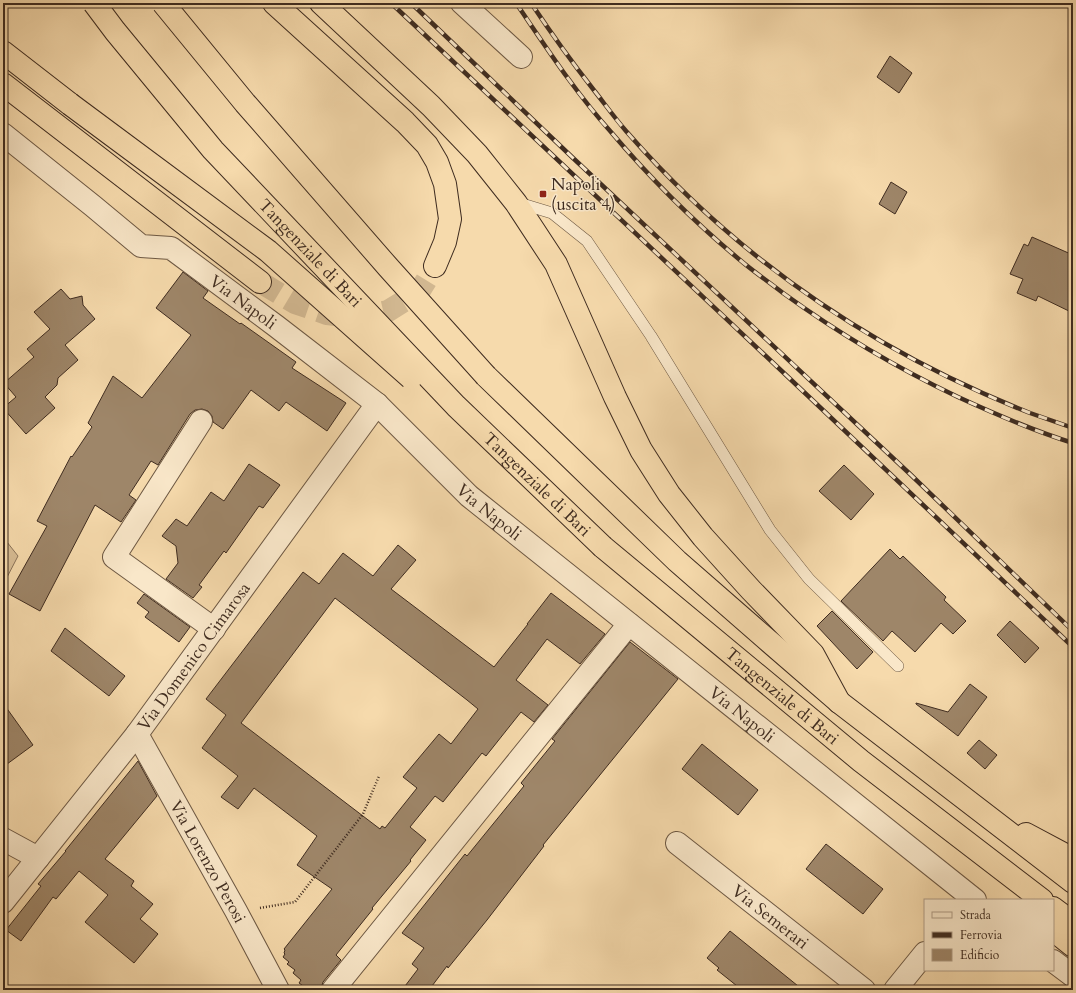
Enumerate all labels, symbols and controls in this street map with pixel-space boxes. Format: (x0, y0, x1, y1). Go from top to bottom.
place label: Napoli (uscita 4) (551, 173, 615, 216)
marker: Napoli (uscita 4) (538, 189, 548, 199)
street label: Tangenziale di Bari (253, 194, 367, 312)
street label: Via Napoli (205, 270, 282, 335)
street label: Tangenziale di Bari (478, 427, 596, 542)
street label: Via Napoli (451, 479, 527, 546)
street label: Via Domenico Cimarosa (132, 577, 256, 735)
street label: Tangenziale di Bari (720, 642, 844, 750)
street label: Via Napoli (704, 681, 780, 748)
street label: Via Lorenzo Perosi (164, 796, 251, 927)
street label: Via Semerari (727, 879, 814, 955)
legend (924, 899, 1054, 971)
text: Strada (960, 907, 992, 923)
text: Ferrovia (960, 927, 1003, 943)
text: Edificio (960, 947, 1000, 963)

